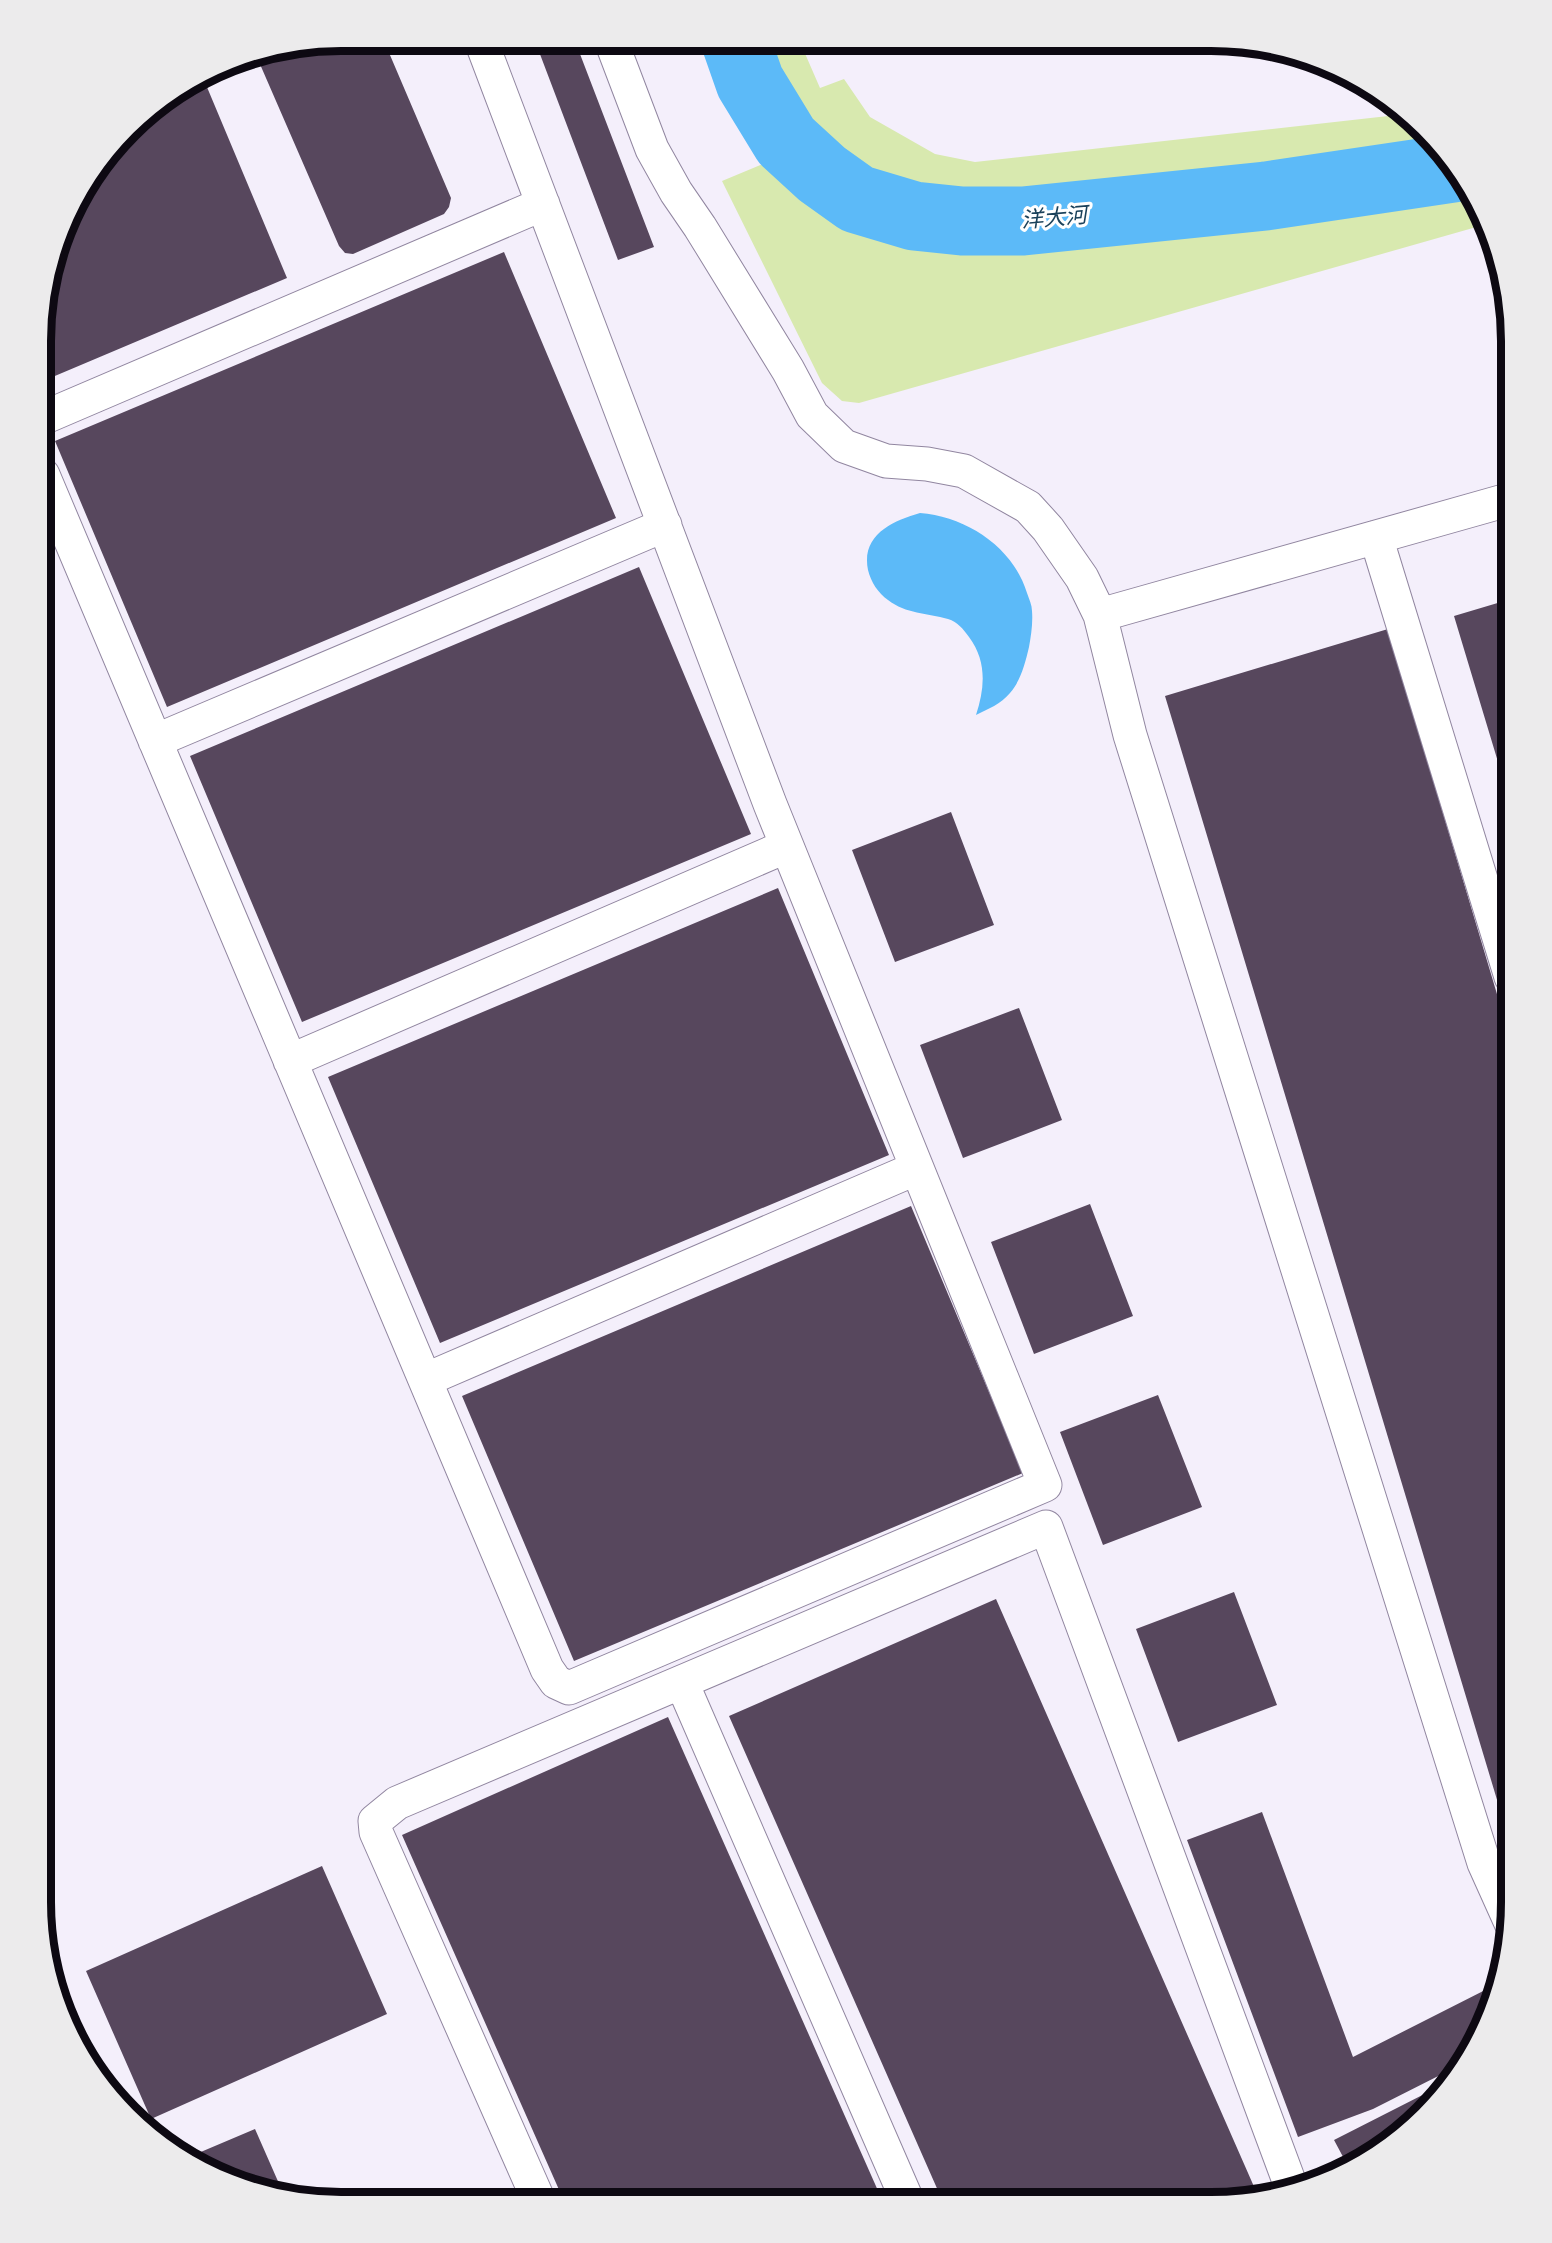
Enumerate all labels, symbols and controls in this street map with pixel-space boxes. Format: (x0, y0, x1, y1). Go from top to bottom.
water label: 洋大河 (1020, 202, 1092, 234)

